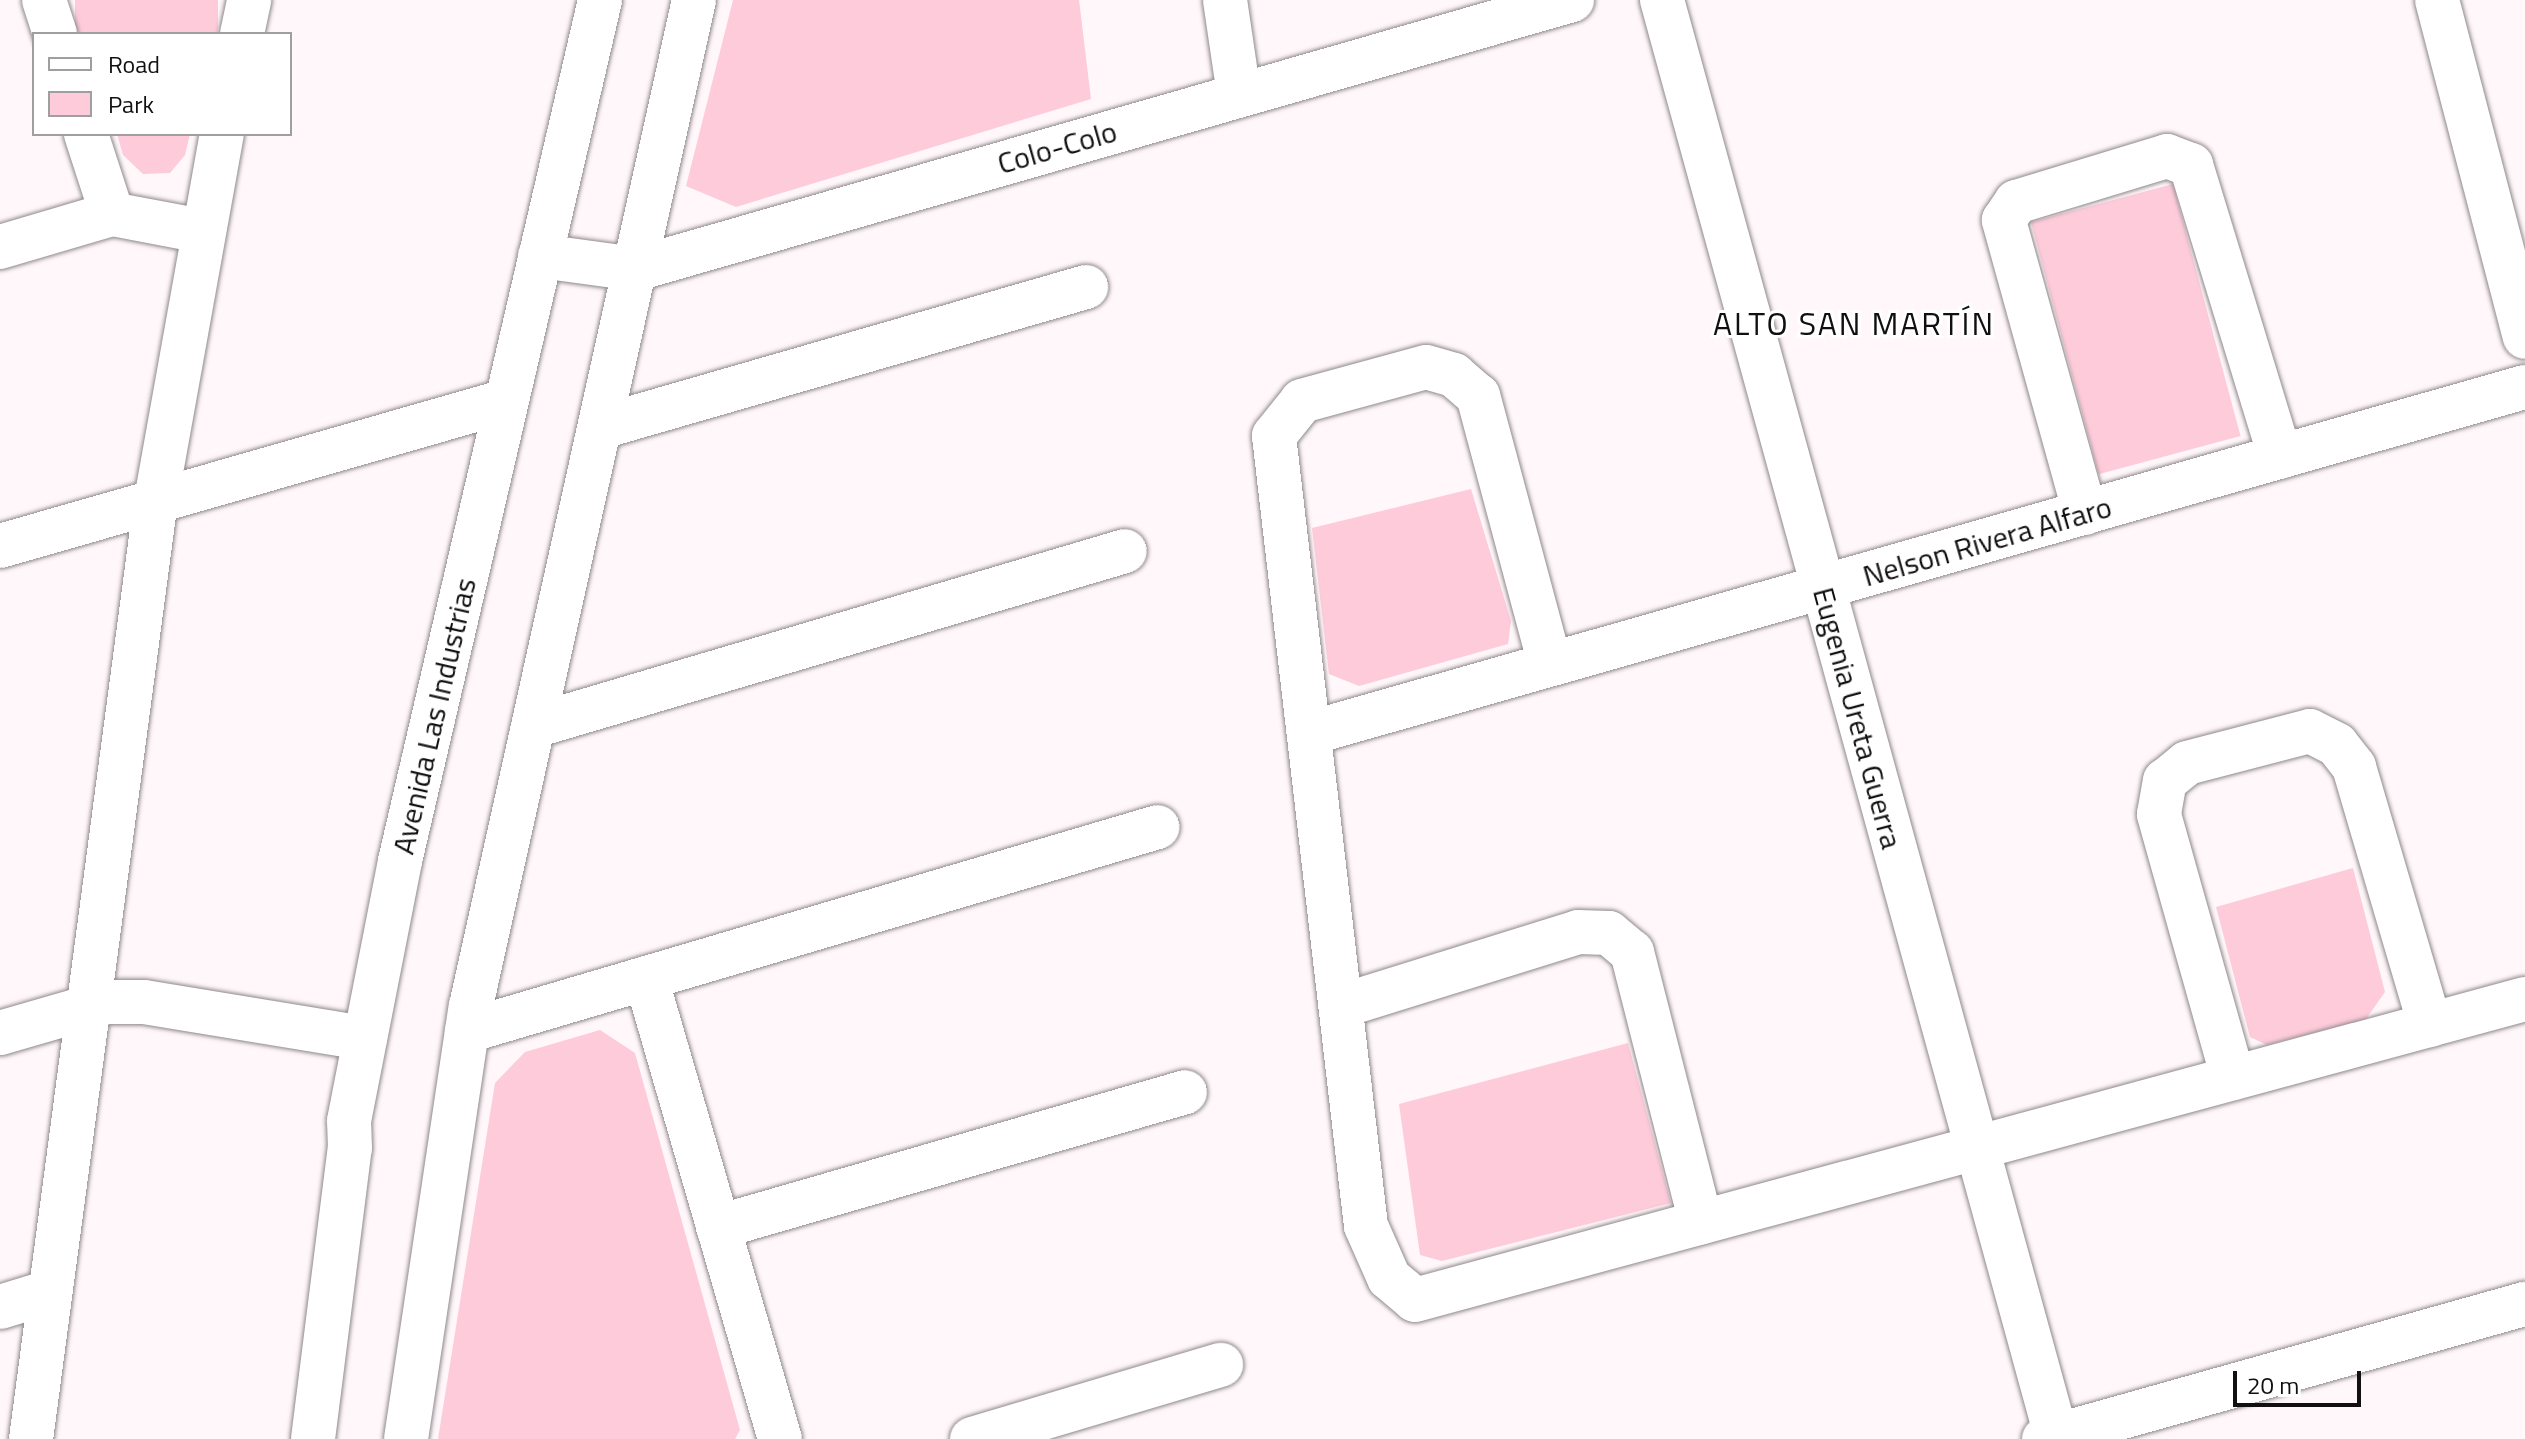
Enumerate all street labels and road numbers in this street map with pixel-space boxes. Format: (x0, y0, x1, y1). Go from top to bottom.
street label: Colo-Colo (993, 113, 1121, 181)
street label: Nelson Rivera Alfaro (1859, 488, 2115, 594)
street label: Avenida Las Industrias (385, 574, 483, 858)
street label: Eugenia Ureta Guerra (1806, 583, 1910, 853)

